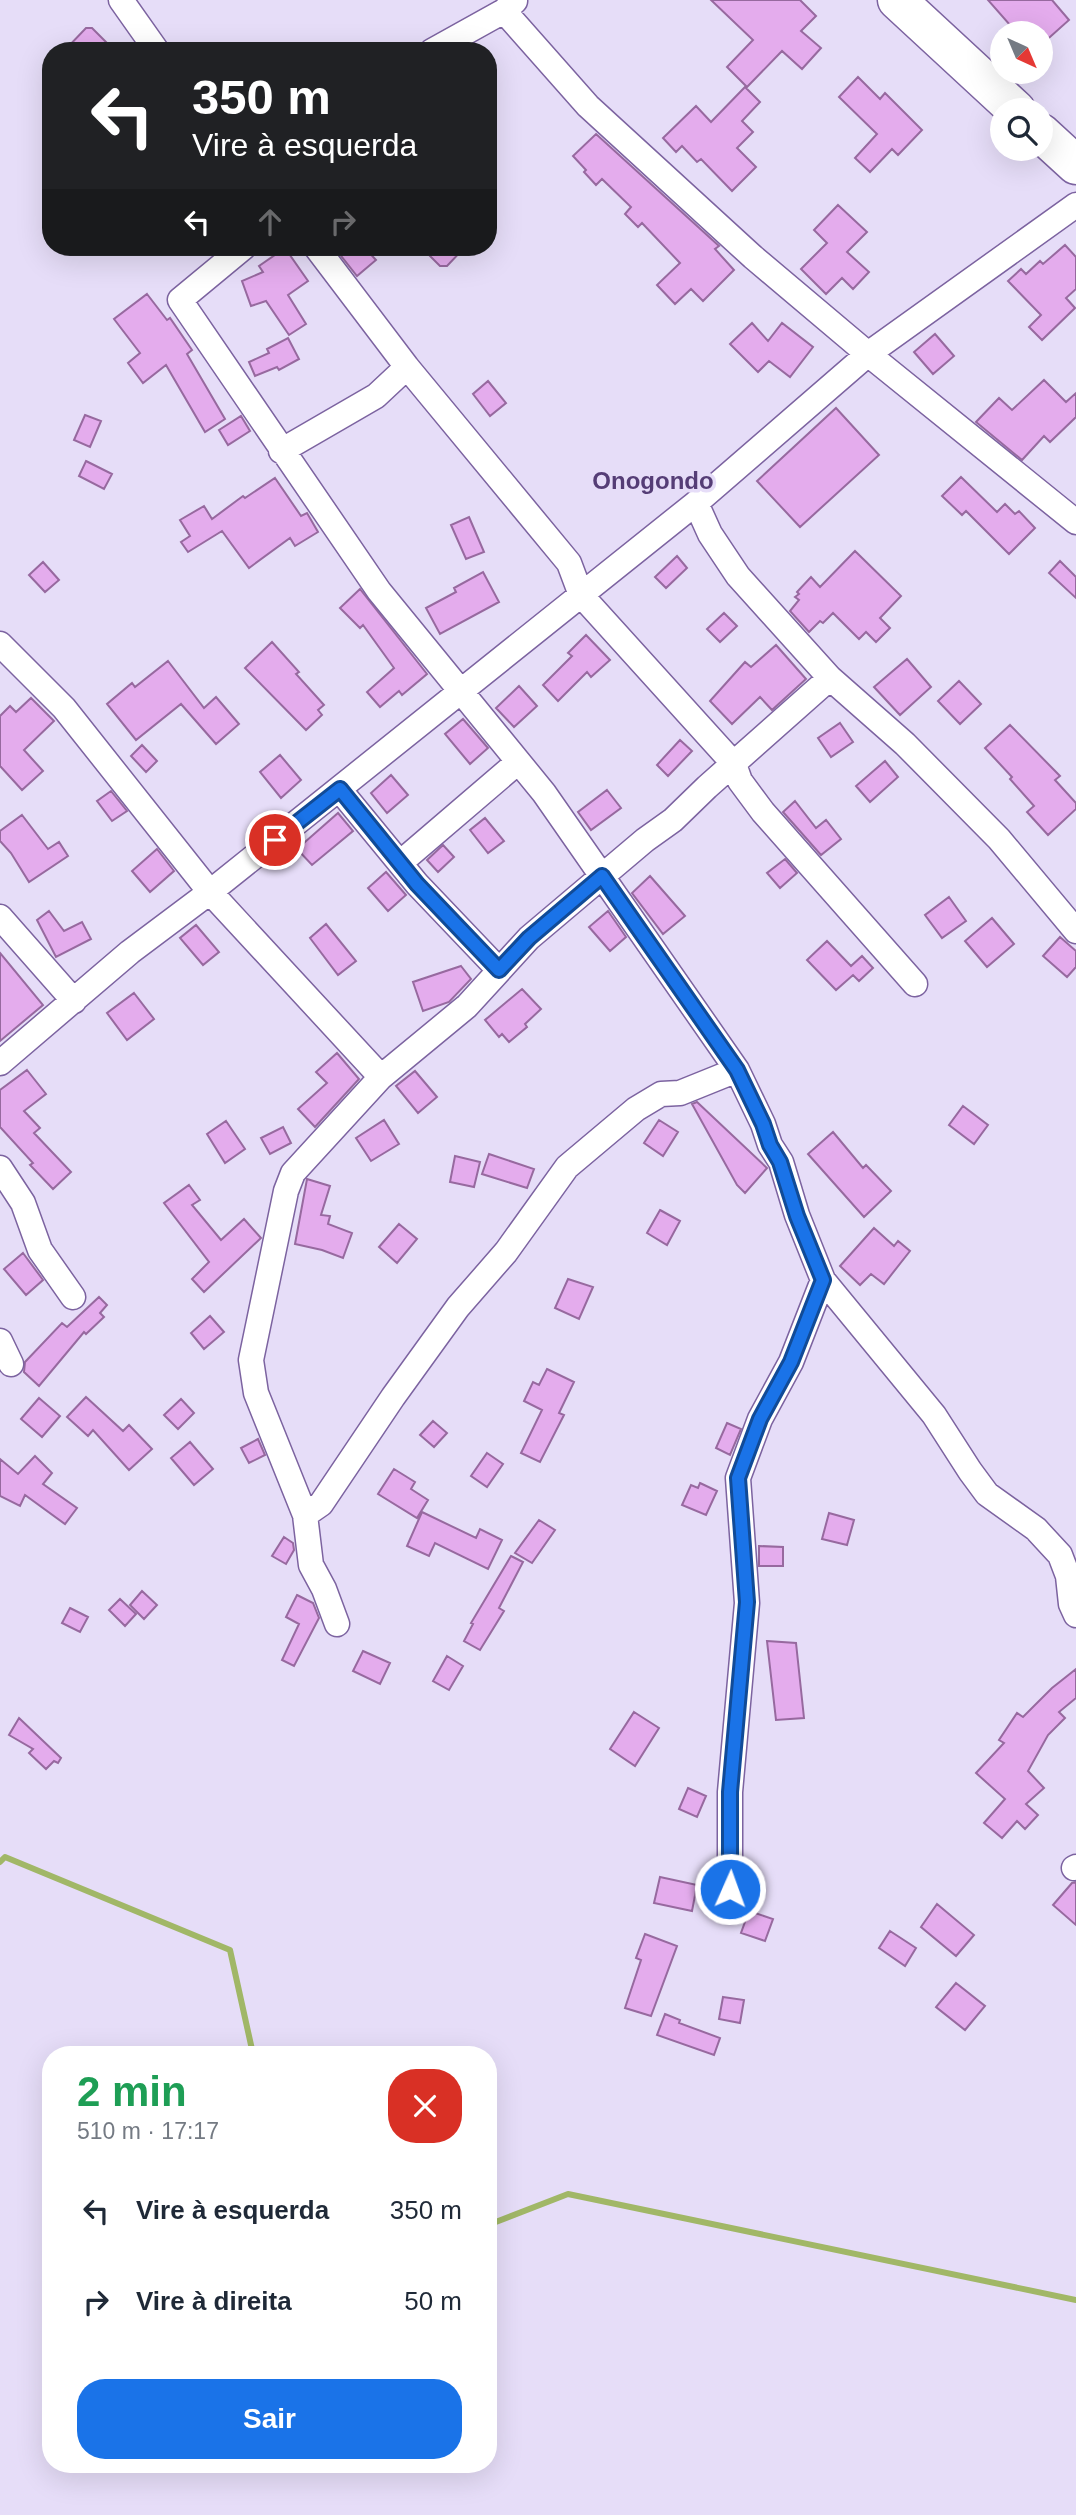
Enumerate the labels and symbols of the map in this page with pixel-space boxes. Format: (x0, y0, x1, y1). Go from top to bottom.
north arrow (990, 21, 1054, 84)
district label: Onogondo (592, 467, 714, 494)
pin (245, 810, 305, 870)
position arrow (693, 1852, 767, 1926)

